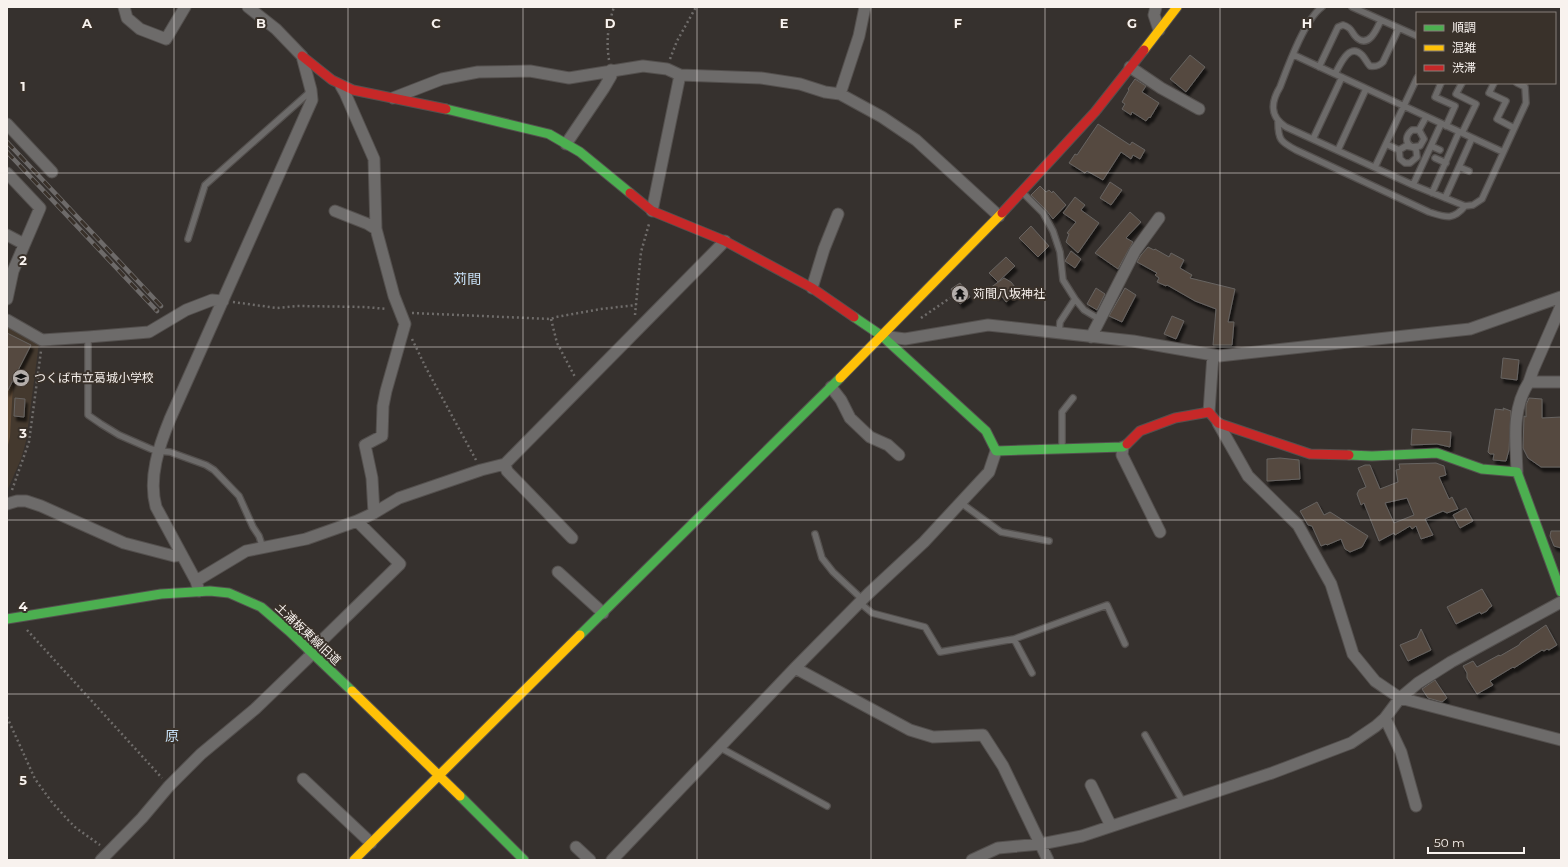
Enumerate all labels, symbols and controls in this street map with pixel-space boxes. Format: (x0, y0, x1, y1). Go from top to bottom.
legend (1416, 12, 1556, 84)
text: A (81, 15, 93, 31)
text: B (256, 15, 266, 31)
text: C (431, 15, 441, 31)
text: D (605, 15, 616, 31)
text: E (780, 15, 789, 31)
text: F (954, 15, 962, 31)
text: G (1127, 15, 1137, 31)
text: H (1302, 15, 1312, 31)
text: 順調 (1452, 20, 1476, 35)
text: 混雑 (1452, 40, 1476, 55)
text: 渋滞 (1452, 60, 1476, 75)
text: 1 (20, 78, 26, 94)
text: 2 (19, 252, 27, 268)
district label: 苅間 (453, 270, 481, 288)
temple icon: 苅間八坂神社 (950, 284, 970, 304)
place label: 苅間八坂神社 (973, 286, 1045, 301)
school or university icon: つくば市立葛城小学校 (11, 368, 31, 388)
place label: つくば市立葛城小学校 (34, 370, 154, 385)
text: 3 (18, 425, 27, 441)
text: 4 (19, 598, 28, 614)
street label: 土浦板東線旧道 (273, 599, 344, 668)
district label: 原 (165, 727, 179, 745)
text: 5 (19, 772, 27, 788)
scale bar (1428, 829, 1524, 855)
text: 50 m (1434, 835, 1465, 850)

